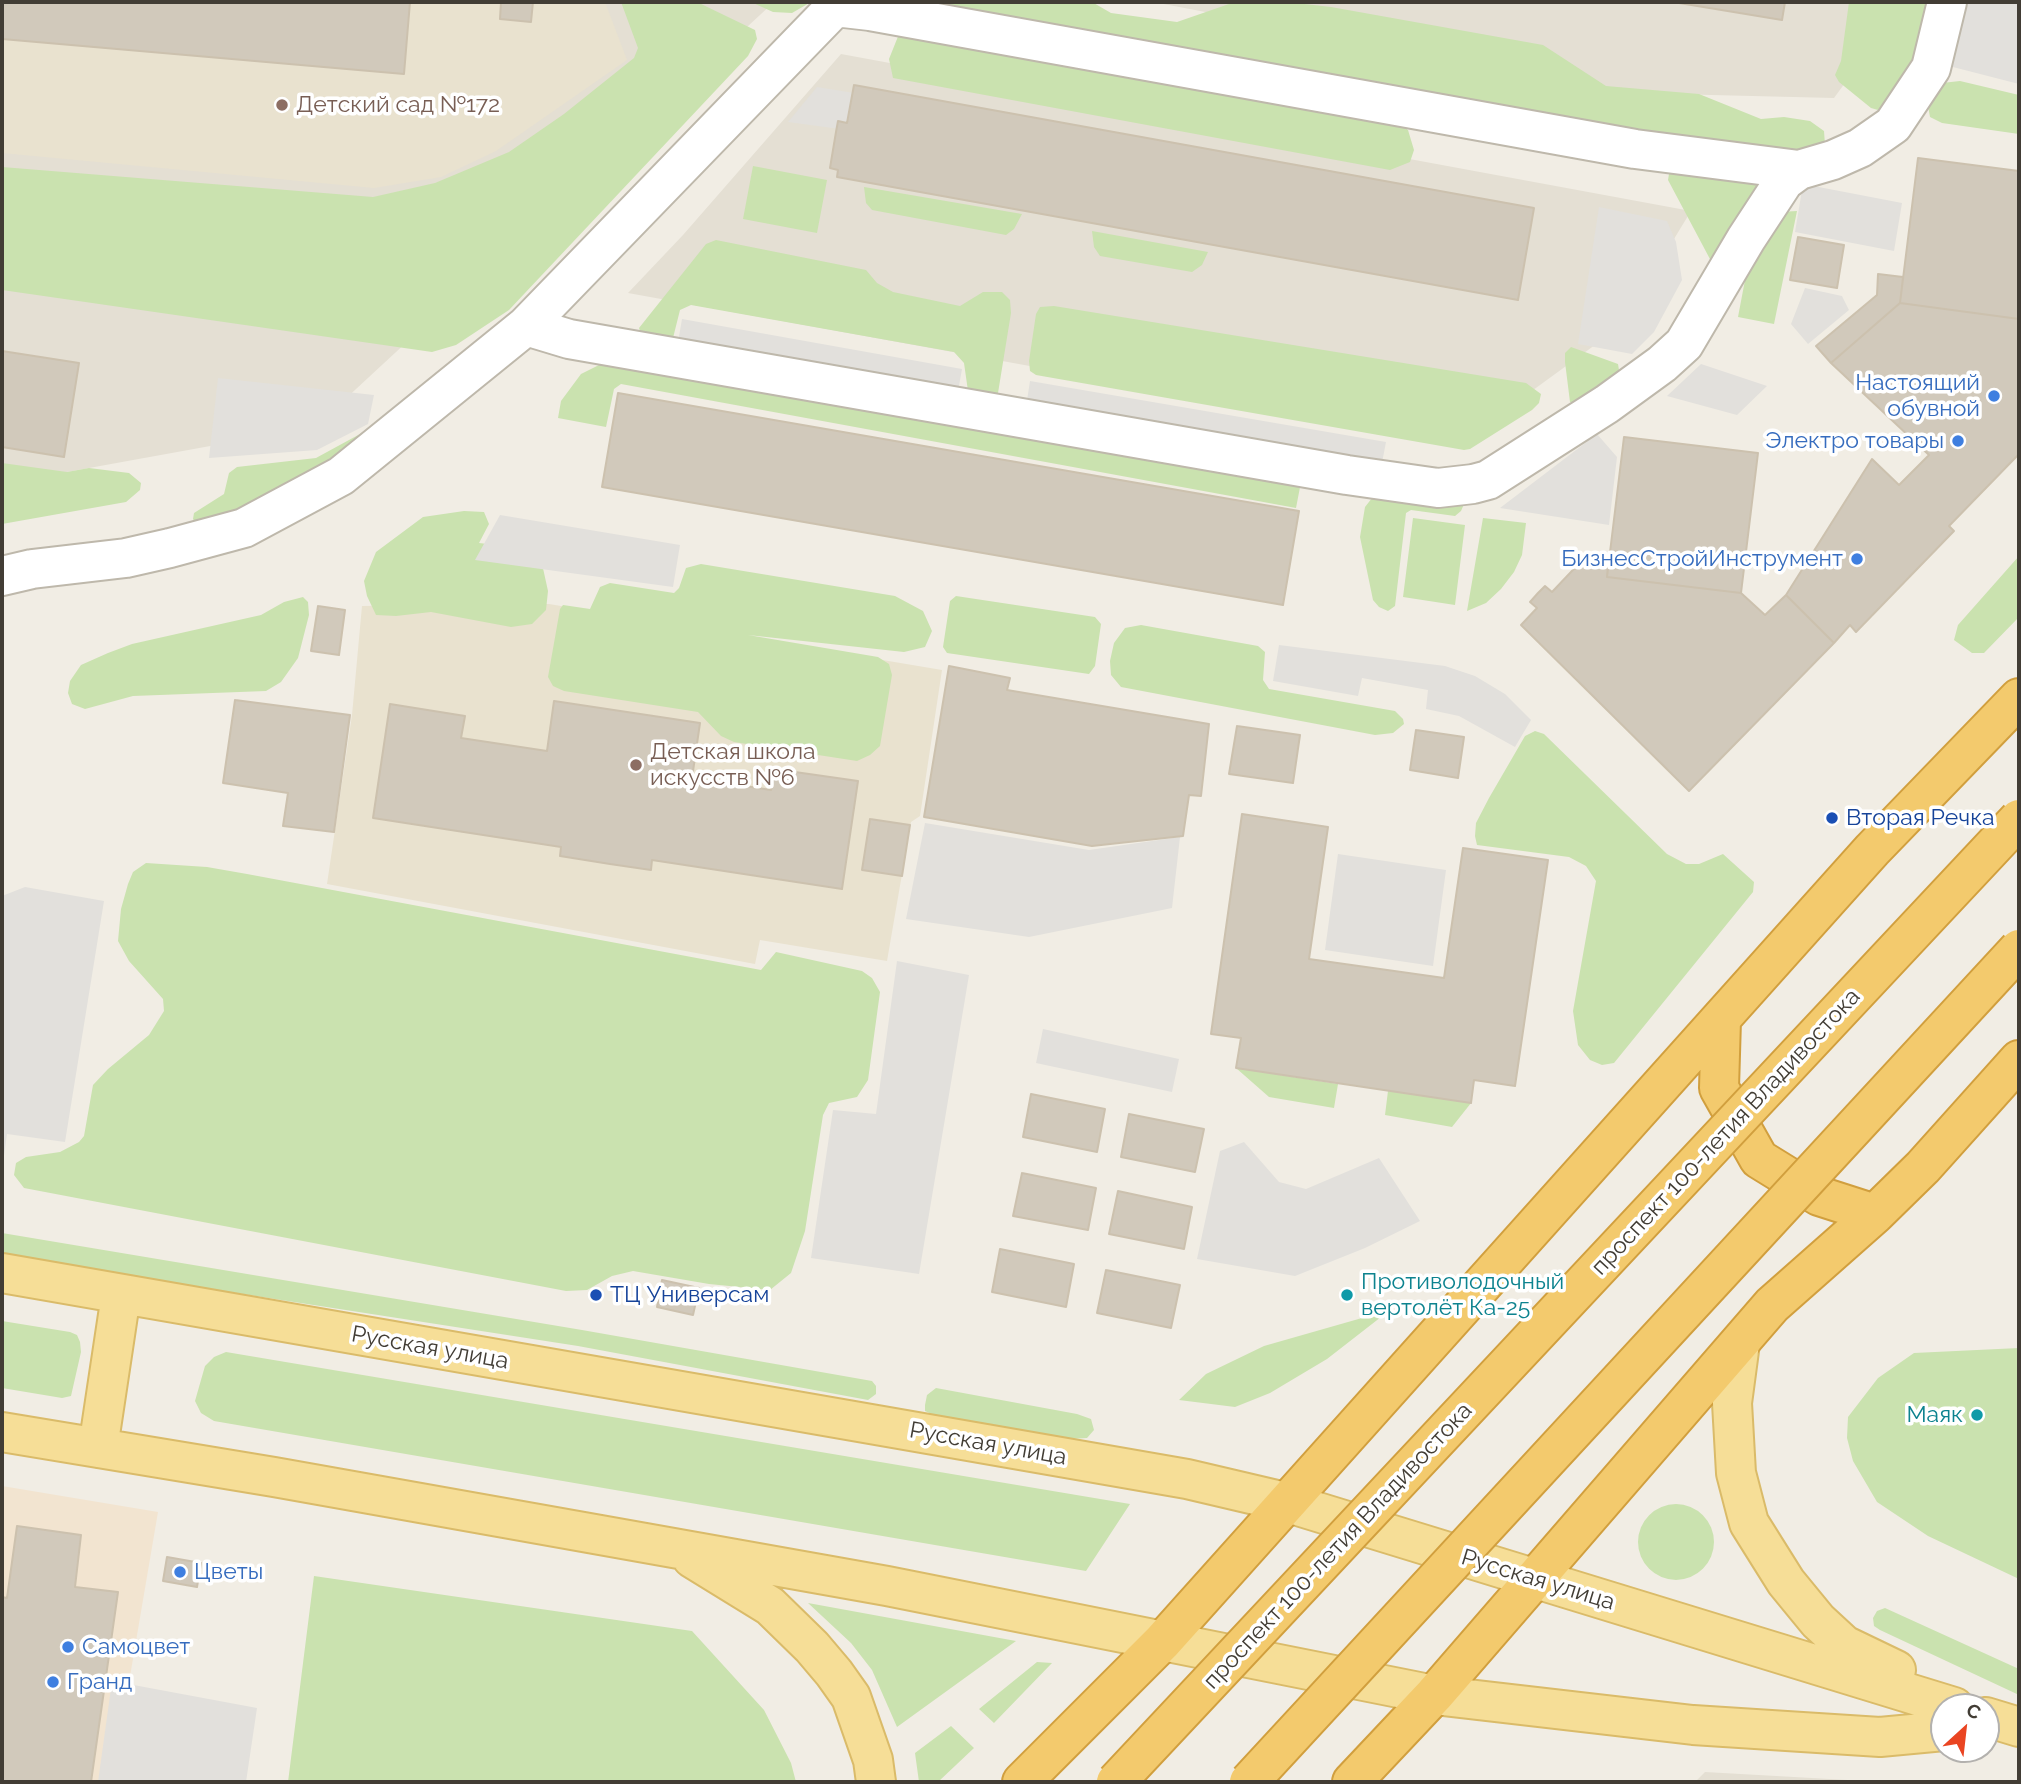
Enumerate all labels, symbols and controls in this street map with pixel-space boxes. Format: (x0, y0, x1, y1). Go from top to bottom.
place label: Детский сад №172 (296, 91, 500, 119)
marker: Детский сад №172 (274, 97, 290, 113)
place label: Настоящий обувной (1855, 369, 1980, 423)
marker: Настоящий обувной (1986, 388, 2002, 404)
place label: Электро товары (1765, 427, 1944, 455)
marker: Электро товары (1950, 433, 1966, 449)
place label: БизнесСтройИнструмент (1561, 545, 1843, 573)
marker: БизнесСтройИнструмент (1849, 551, 1865, 567)
place label: Детская школа искусств №6 (650, 738, 816, 792)
marker: Детская школа искусств №6 (628, 757, 644, 773)
place label: Вторая Речка (1846, 804, 1995, 832)
marker: Вторая Речка (1824, 810, 1840, 826)
street label: проспект 100-летия Владивостока (1586, 983, 1866, 1281)
place label: Противолодочный вертолёт Ка-25 (1361, 1268, 1564, 1322)
place label: ТЦ Универсам (610, 1281, 769, 1309)
marker: ТЦ Универсам (588, 1287, 604, 1303)
marker: Противолодочный вертолёт Ка-25 (1339, 1287, 1355, 1303)
street label: Русская улица (349, 1321, 511, 1375)
street label: проспект 100-летия Владивостока (1198, 1397, 1478, 1695)
place label: Маяк (1907, 1401, 1963, 1429)
marker: Маяк (1969, 1407, 1985, 1423)
street label: Русская улица (907, 1417, 1069, 1471)
street label: Русская улица (1458, 1544, 1618, 1616)
place label: Цветы (194, 1558, 263, 1586)
marker: Цветы (172, 1564, 188, 1580)
place label: Самоцвет (82, 1633, 190, 1661)
marker: Самоцвет (60, 1639, 76, 1655)
place label: Гранд (67, 1668, 132, 1696)
marker: Гранд (45, 1674, 61, 1690)
north arrow (1930, 1693, 2000, 1763)
text: С (1963, 1698, 1984, 1724)

